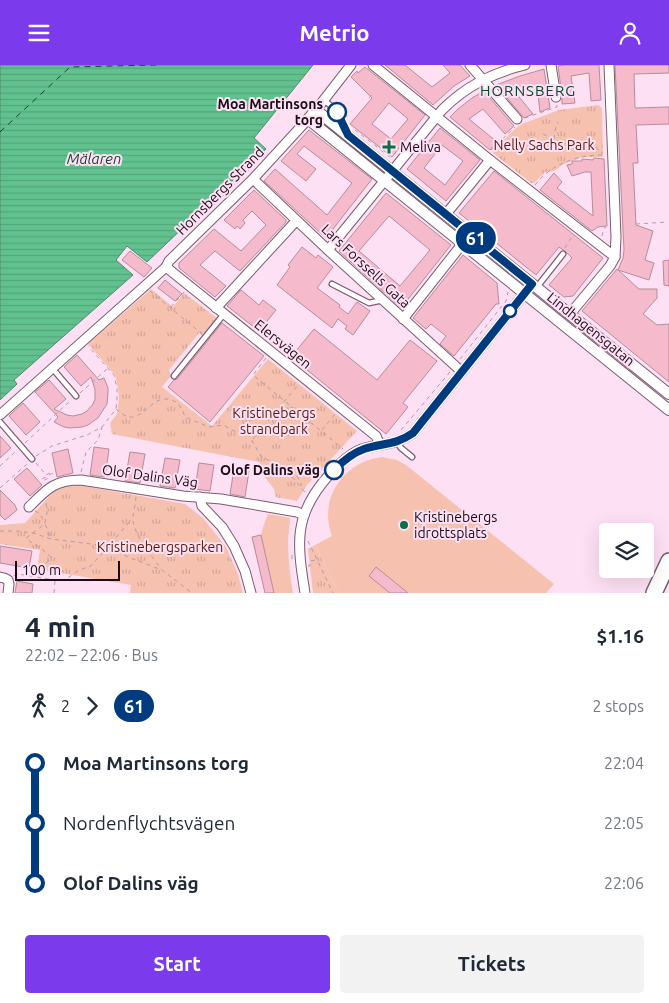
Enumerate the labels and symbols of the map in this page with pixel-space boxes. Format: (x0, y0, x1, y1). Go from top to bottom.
district label: HORNSBERG (480, 82, 576, 99)
place label: Moa Martinsons torg (217, 96, 323, 128)
marker: Moa Martinsons torg (327, 102, 347, 122)
park label: Nelly Sachs Park (493, 137, 595, 153)
place label: Meliva (400, 139, 441, 155)
marker: Meliva (382, 140, 396, 154)
street label: Hornsbergs Strand (173, 144, 267, 238)
water label: Mälaren (67, 150, 121, 167)
street label: Lars Forssells Gata (318, 221, 414, 311)
line badge: 61 (454, 222, 498, 254)
street label: Lindhagensgatan (544, 289, 638, 369)
unlabelled marker (503, 304, 517, 318)
street label: Elersvägen (251, 316, 315, 372)
park label: Kristinebergs strandpark (232, 405, 316, 437)
marker: Olof Dalins väg (324, 460, 344, 480)
street label: Olof Dalins Väg (101, 461, 199, 491)
place label: Olof Dalins väg (220, 462, 320, 478)
place label: Kristinebergs idrottsplats (414, 509, 497, 541)
marker: Kristinebergs idrottsplats (398, 519, 410, 531)
park label: Kristinebergsparken (97, 539, 223, 555)
scale bar (15, 558, 120, 581)

